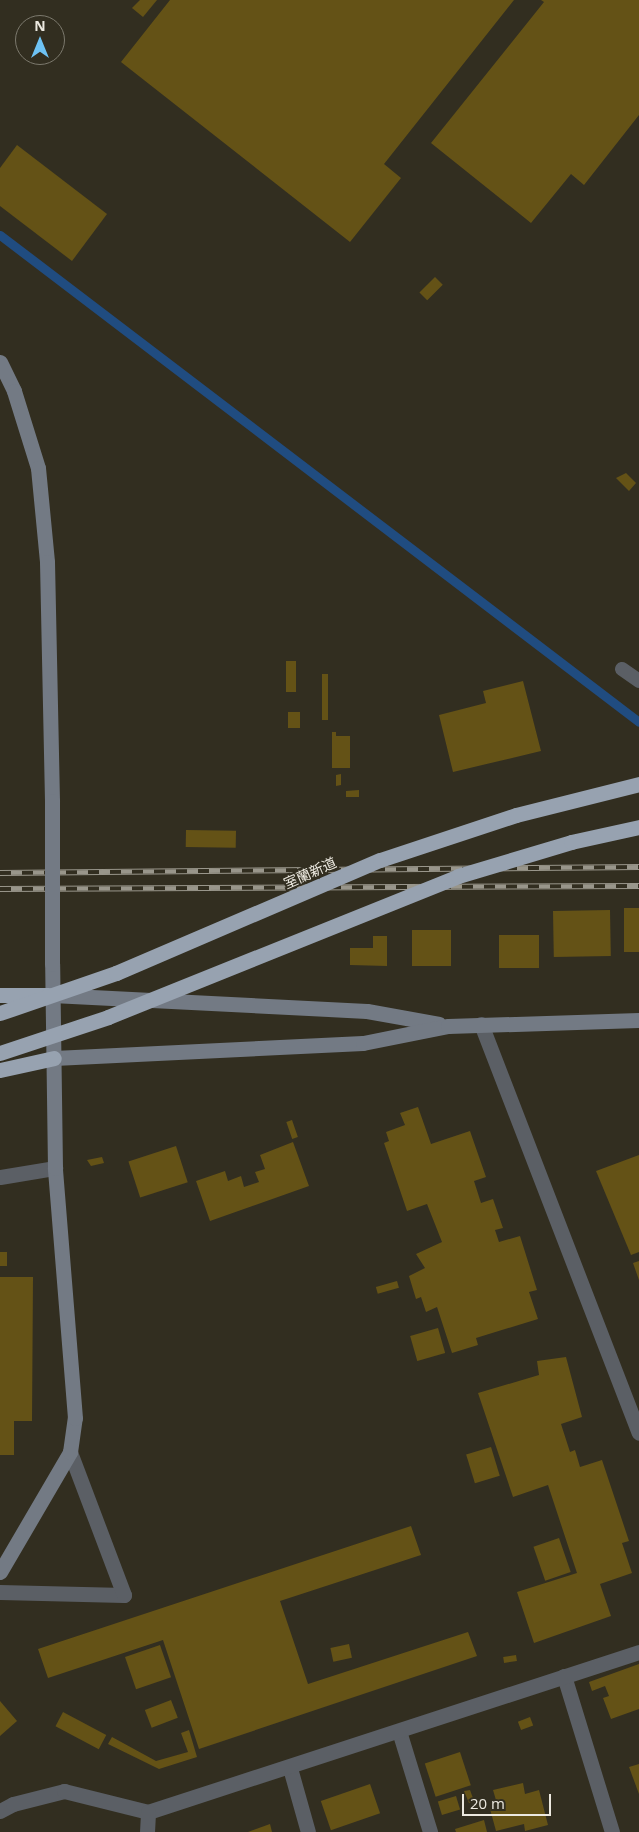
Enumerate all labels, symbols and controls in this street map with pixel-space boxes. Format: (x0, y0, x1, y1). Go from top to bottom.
north arrow (15, 15, 65, 65)
text: N (34, 16, 46, 35)
street label: 室蘭新道 (281, 854, 339, 892)
scale bar (464, 1784, 553, 1816)
text: 20 m (470, 1793, 505, 1813)

